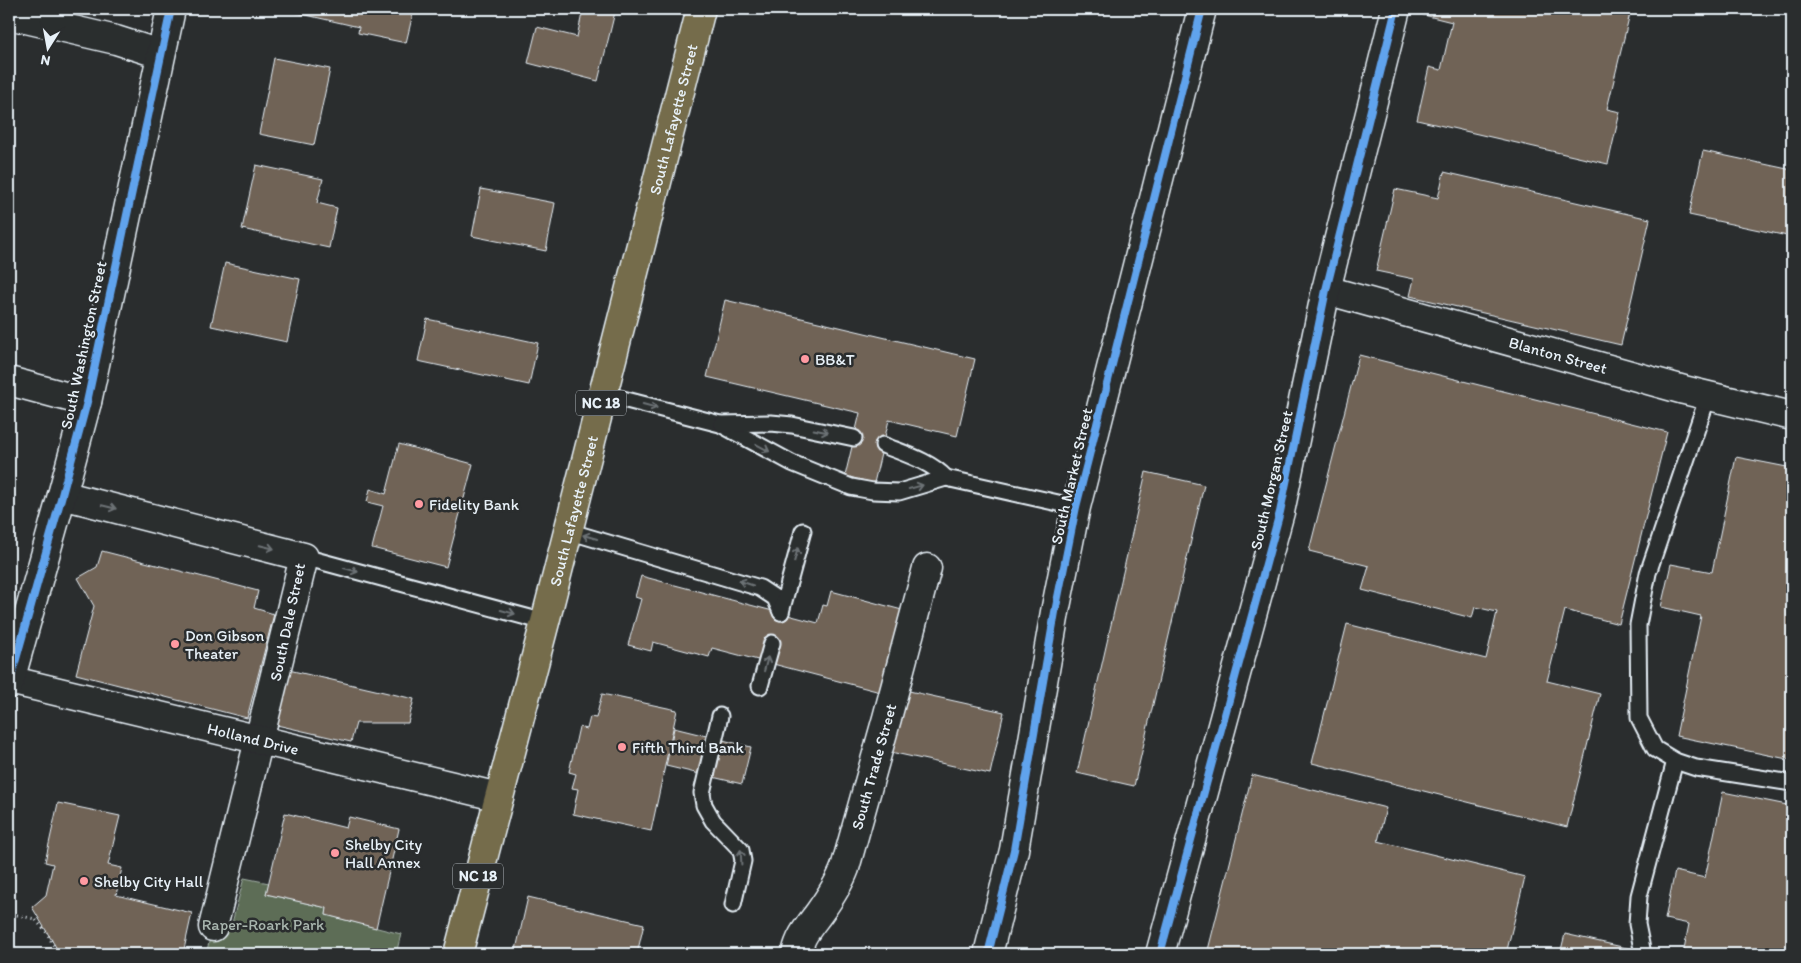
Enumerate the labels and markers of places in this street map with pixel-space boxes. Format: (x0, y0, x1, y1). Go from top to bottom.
place label: BB&T (815, 350, 855, 369)
marker: BB&T (799, 353, 811, 365)
place label: Fidelity Bank (429, 495, 520, 514)
marker: Fidelity Bank (413, 498, 425, 510)
place label: Don Gibson Theater (185, 626, 264, 663)
marker: Don Gibson Theater (169, 638, 181, 650)
place label: Fifth Third Bank (632, 738, 745, 757)
marker: Fifth Third Bank (616, 741, 628, 753)
place label: Shelby City Hall Annex (345, 835, 423, 872)
marker: Shelby City Hall Annex (329, 847, 341, 859)
place label: Shelby City Hall (94, 872, 204, 891)
marker: Shelby City Hall (78, 875, 90, 887)

